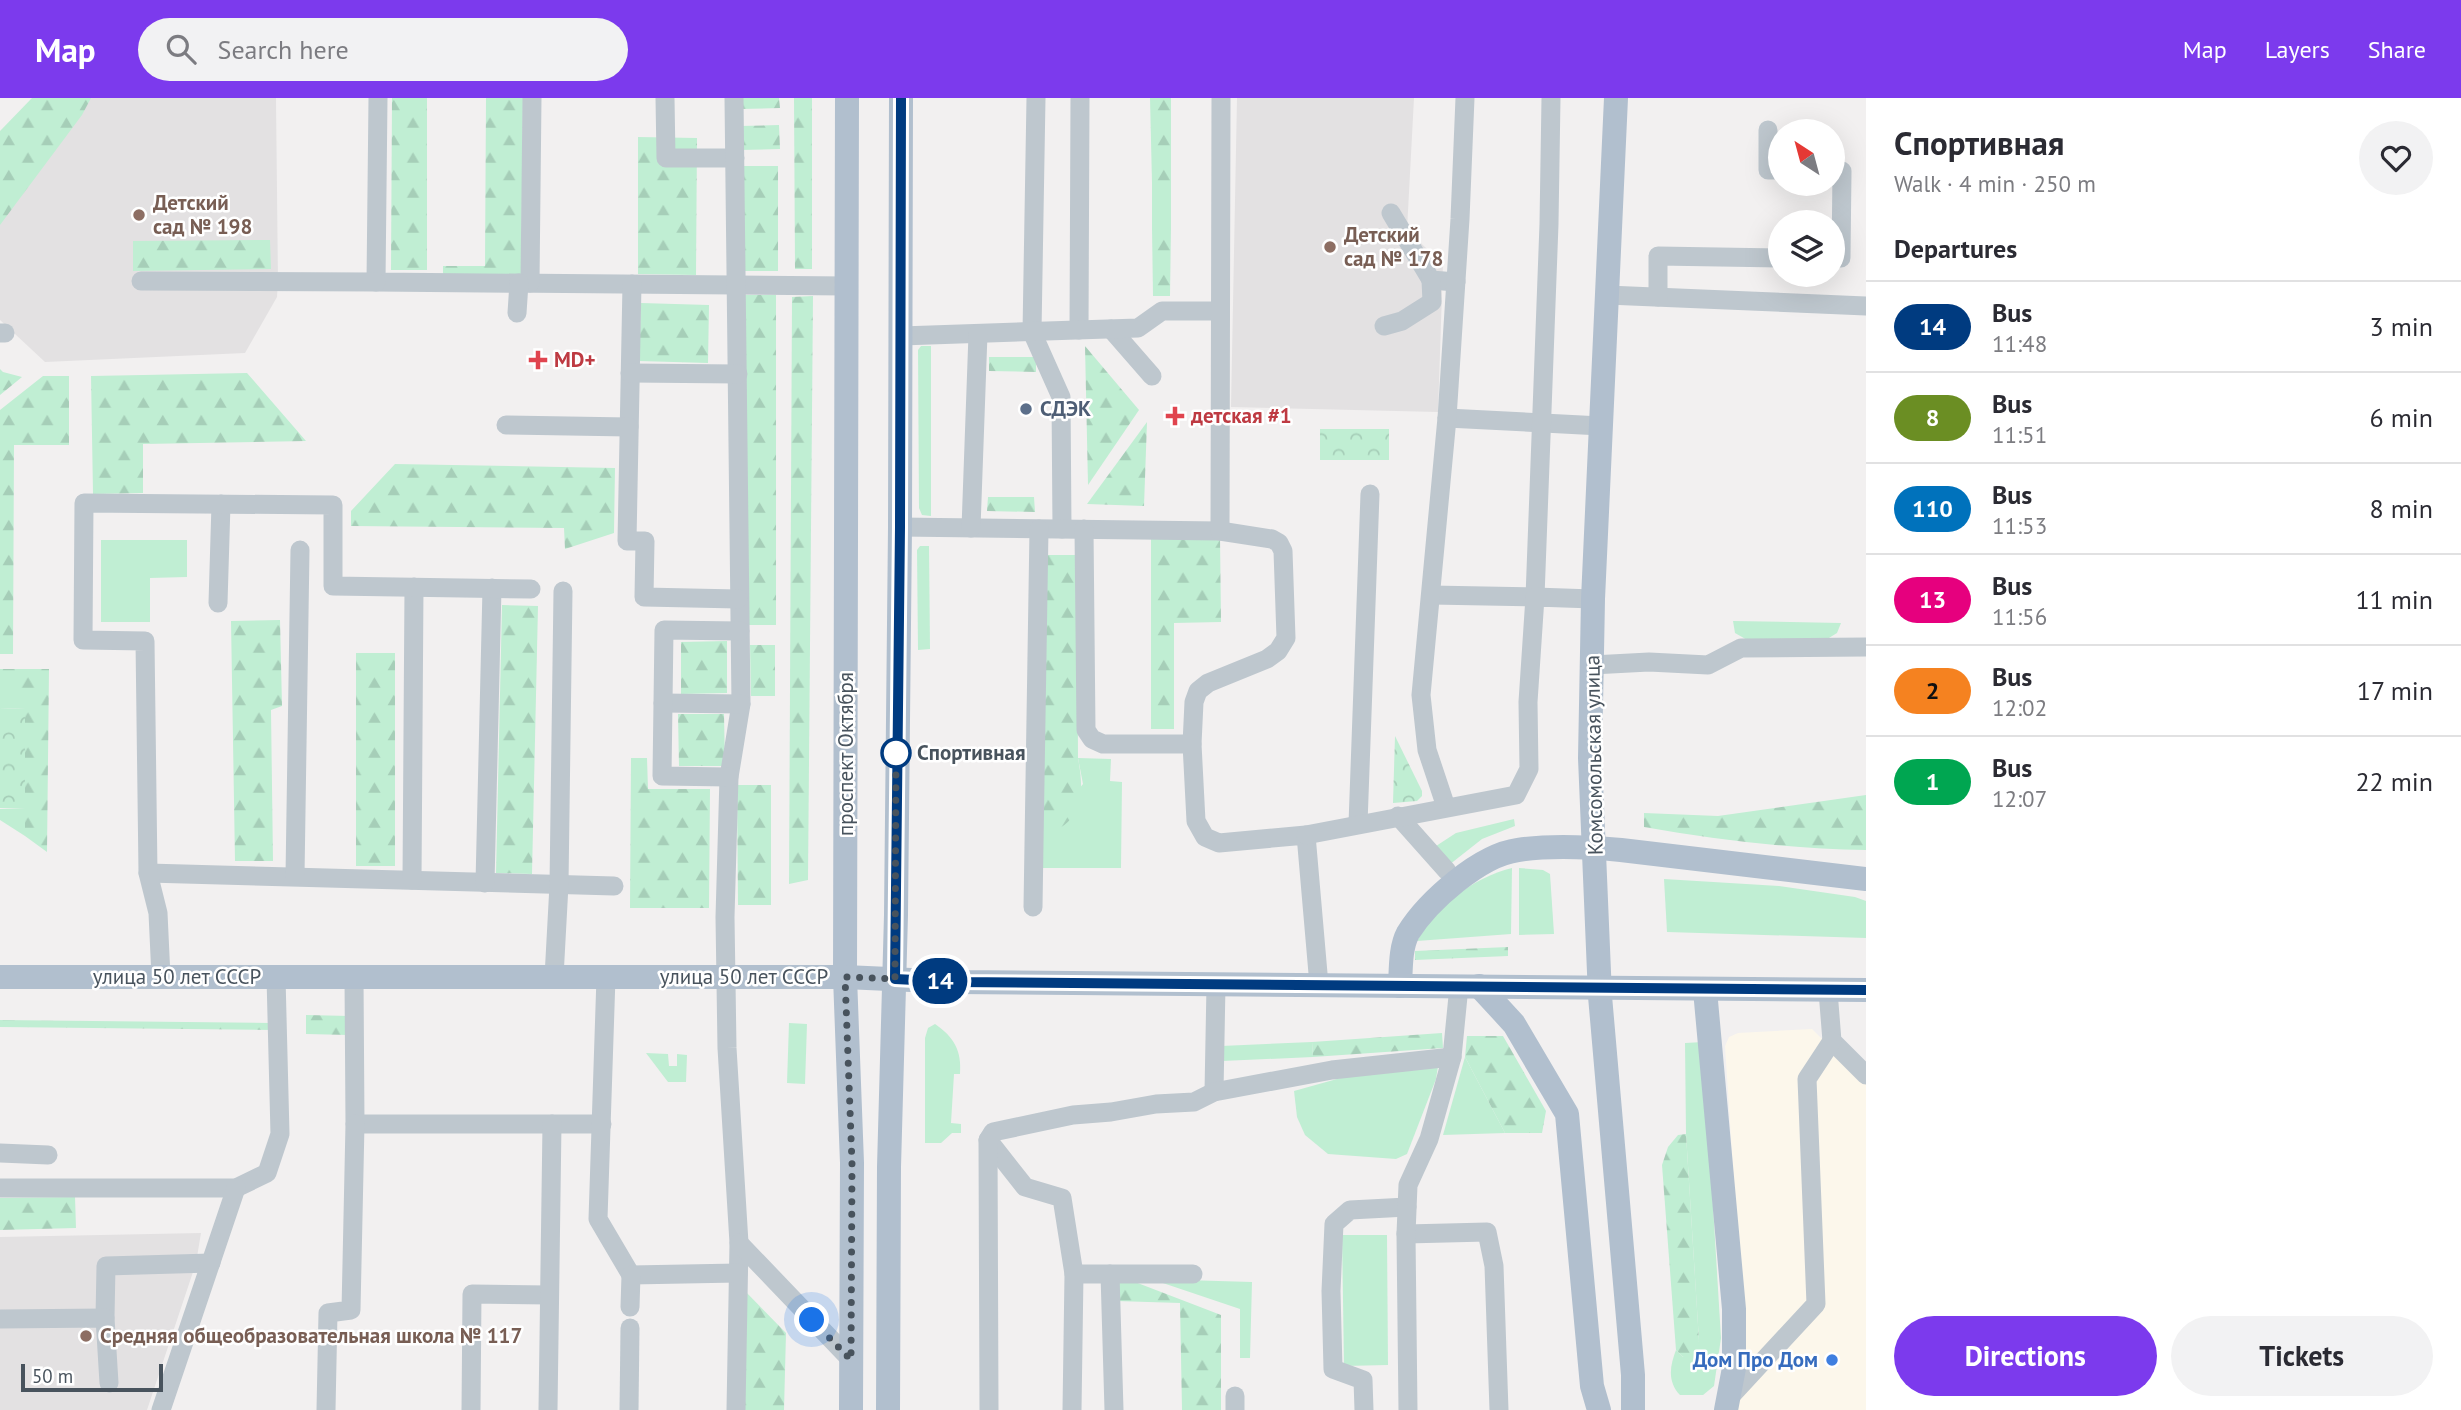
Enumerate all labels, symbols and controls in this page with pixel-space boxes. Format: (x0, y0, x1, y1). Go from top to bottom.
search box (138, 18, 628, 81)
text: Map (35, 28, 96, 71)
icon: search (162, 30, 200, 68)
text: Search here (218, 33, 349, 66)
text: Map (2183, 34, 2227, 65)
text: Layers (2265, 34, 2330, 65)
text: Share (2368, 34, 2426, 65)
north arrow (1768, 119, 1844, 196)
map controls (1768, 119, 1845, 287)
text: Спортивная (1894, 121, 2064, 164)
button: heart (2359, 121, 2433, 195)
text: Walk · 4 min · 250 m (1894, 169, 2096, 198)
place label: Детский сад № 198 (153, 189, 252, 240)
marker: Детский сад № 198 (131, 207, 147, 223)
button: layers (1768, 210, 1845, 287)
place label: Детский сад № 178 (1344, 221, 1443, 272)
text: Departures (1894, 232, 2017, 265)
marker: Детский сад № 178 (1322, 239, 1338, 255)
text: Bus (1992, 296, 2032, 329)
text: 3 min (2370, 310, 2433, 343)
text: 14 (1919, 311, 1946, 342)
text: 11:48 (1992, 329, 2047, 358)
place label: MD+ (554, 346, 595, 373)
marker: MD+ (528, 350, 548, 370)
text: Bus (1992, 387, 2032, 420)
place label: СДЭК (1040, 395, 1091, 422)
marker: СДЭК (1018, 401, 1034, 417)
text: 6 min (2370, 401, 2433, 434)
place label: детская #1 (1190, 402, 1292, 429)
text: 8 (1926, 402, 1939, 433)
marker: детская #1 (1165, 406, 1185, 426)
text: 11:51 (1992, 420, 2047, 449)
text: Bus (1992, 478, 2032, 511)
text: 8 min (2370, 492, 2433, 525)
text: 110 (1912, 493, 1953, 524)
text: 11:53 (1992, 511, 2047, 540)
text: Bus (1992, 569, 2032, 602)
text: 11 min (2355, 583, 2433, 616)
text: 13 (1919, 584, 1946, 615)
text: 11:56 (1992, 602, 2047, 631)
street label: Комсомольская улица (1578, 655, 1609, 855)
text: Bus (1992, 660, 2032, 693)
street label: проспект Октября (832, 672, 859, 836)
text: 17 min (2357, 674, 2433, 707)
text: 2 (1926, 675, 1939, 706)
text: 12:02 (1992, 693, 2047, 722)
marker: Спортивная (881, 738, 911, 768)
place label: Спортивная (917, 739, 1025, 766)
text: Bus (1992, 751, 2032, 784)
text: 22 min (2355, 765, 2433, 798)
text: 1 (1926, 766, 1939, 797)
text: 12:07 (1992, 784, 2047, 813)
line badge: 14 (908, 958, 972, 1004)
street label: улица 50 лет СССР (93, 963, 261, 990)
street label: улица 50 лет СССР (660, 963, 828, 990)
text: 14 (926, 965, 954, 996)
your location (794, 1302, 829, 1337)
button: Directions (1894, 1316, 2157, 1396)
button: Tickets (2171, 1316, 2433, 1396)
place label: Средняя общеобразовательная школа № 117 (100, 1322, 522, 1349)
marker: Средняя общеобразовательная школа № 117 (78, 1328, 94, 1344)
place label: Дом Про Дом (1693, 1346, 1818, 1373)
marker: Дом Про Дом (1824, 1352, 1840, 1368)
scale bar (21, 1361, 163, 1393)
text: 50 m (32, 1364, 73, 1388)

